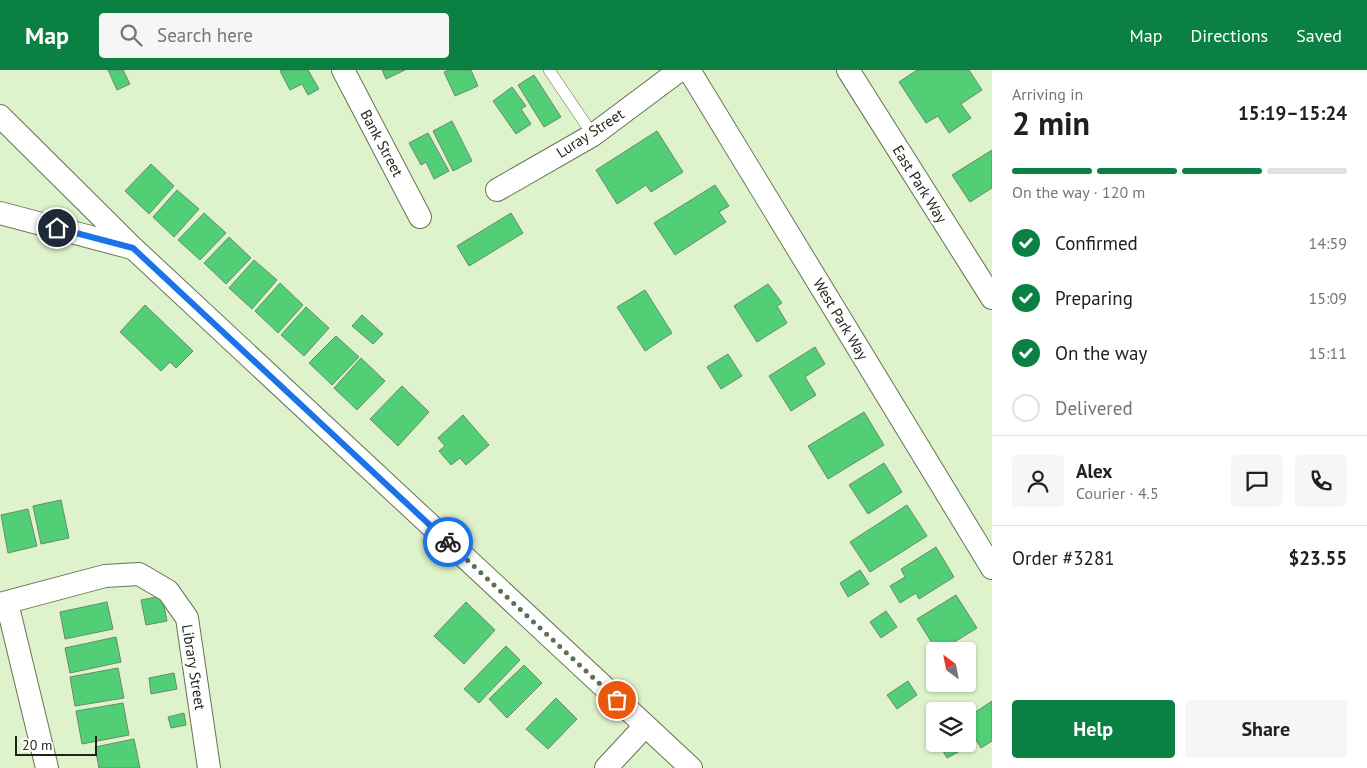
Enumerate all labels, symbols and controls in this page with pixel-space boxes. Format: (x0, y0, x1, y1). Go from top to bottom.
search box (99, 13, 449, 58)
text: Map (25, 20, 69, 51)
icon: search (117, 21, 145, 49)
text: Search here (157, 23, 253, 47)
text: Map (1130, 24, 1162, 47)
text: Directions (1190, 24, 1268, 47)
text: Saved (1296, 24, 1342, 47)
text: Arriving in (1012, 84, 1083, 104)
text: 15:19–15:24 (1238, 101, 1347, 125)
text: 2 min (1012, 102, 1090, 144)
street label: Luray Street (553, 104, 627, 162)
street label: Bank Street (356, 106, 408, 180)
street label: East Park Way (889, 142, 951, 226)
text: On the way · 120 m (1012, 182, 1145, 202)
pin (36, 207, 78, 249)
icon: home (43, 214, 71, 242)
icon: check (1012, 229, 1040, 257)
text: Confirmed (1055, 231, 1138, 255)
text: 14:59 (1309, 233, 1347, 253)
street label: West Park Way (809, 275, 873, 363)
icon: check (1012, 284, 1040, 312)
text: Preparing (1055, 286, 1133, 310)
text: 15:09 (1309, 288, 1347, 308)
icon: check (1012, 339, 1040, 367)
text: On the way (1055, 341, 1147, 365)
text: 15:11 (1309, 343, 1347, 363)
text: Delivered (1055, 396, 1133, 420)
button: person (1012, 455, 1064, 507)
button: chat (1231, 455, 1283, 507)
button: phone (1295, 455, 1347, 507)
text: Alex (1076, 459, 1112, 483)
text: Courier · 4.5 (1076, 483, 1159, 503)
courier (423, 517, 473, 567)
icon: bike (434, 528, 462, 556)
text: Order #3281 (1012, 546, 1115, 570)
text: $23.55 (1288, 546, 1347, 570)
street label: Library Street (178, 623, 210, 711)
north arrow (926, 642, 976, 692)
map controls (926, 642, 976, 752)
pin (596, 679, 638, 721)
icon: bag (603, 686, 631, 714)
button: Help (1012, 700, 1175, 758)
button: Share (1185, 700, 1347, 758)
button: layers (926, 702, 976, 752)
scale bar (15, 733, 98, 756)
text: 20 m (22, 736, 52, 754)

